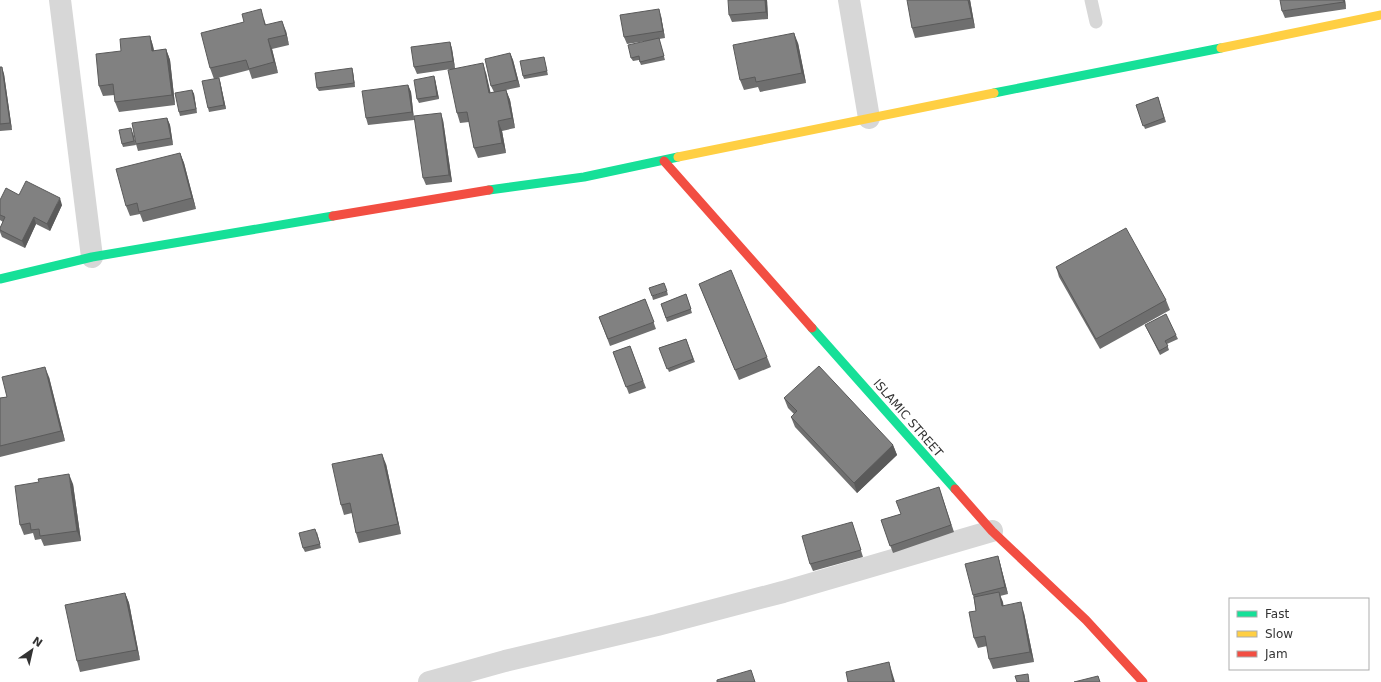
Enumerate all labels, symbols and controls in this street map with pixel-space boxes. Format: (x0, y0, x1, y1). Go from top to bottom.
street label: ISLAMIC STREET (871, 376, 946, 460)
legend (1229, 598, 1369, 670)
text: Fast (1265, 607, 1289, 621)
text: Slow (1265, 627, 1293, 641)
north arrow (12, 630, 52, 670)
text: N (30, 634, 45, 650)
text: Jam (1264, 647, 1288, 661)

